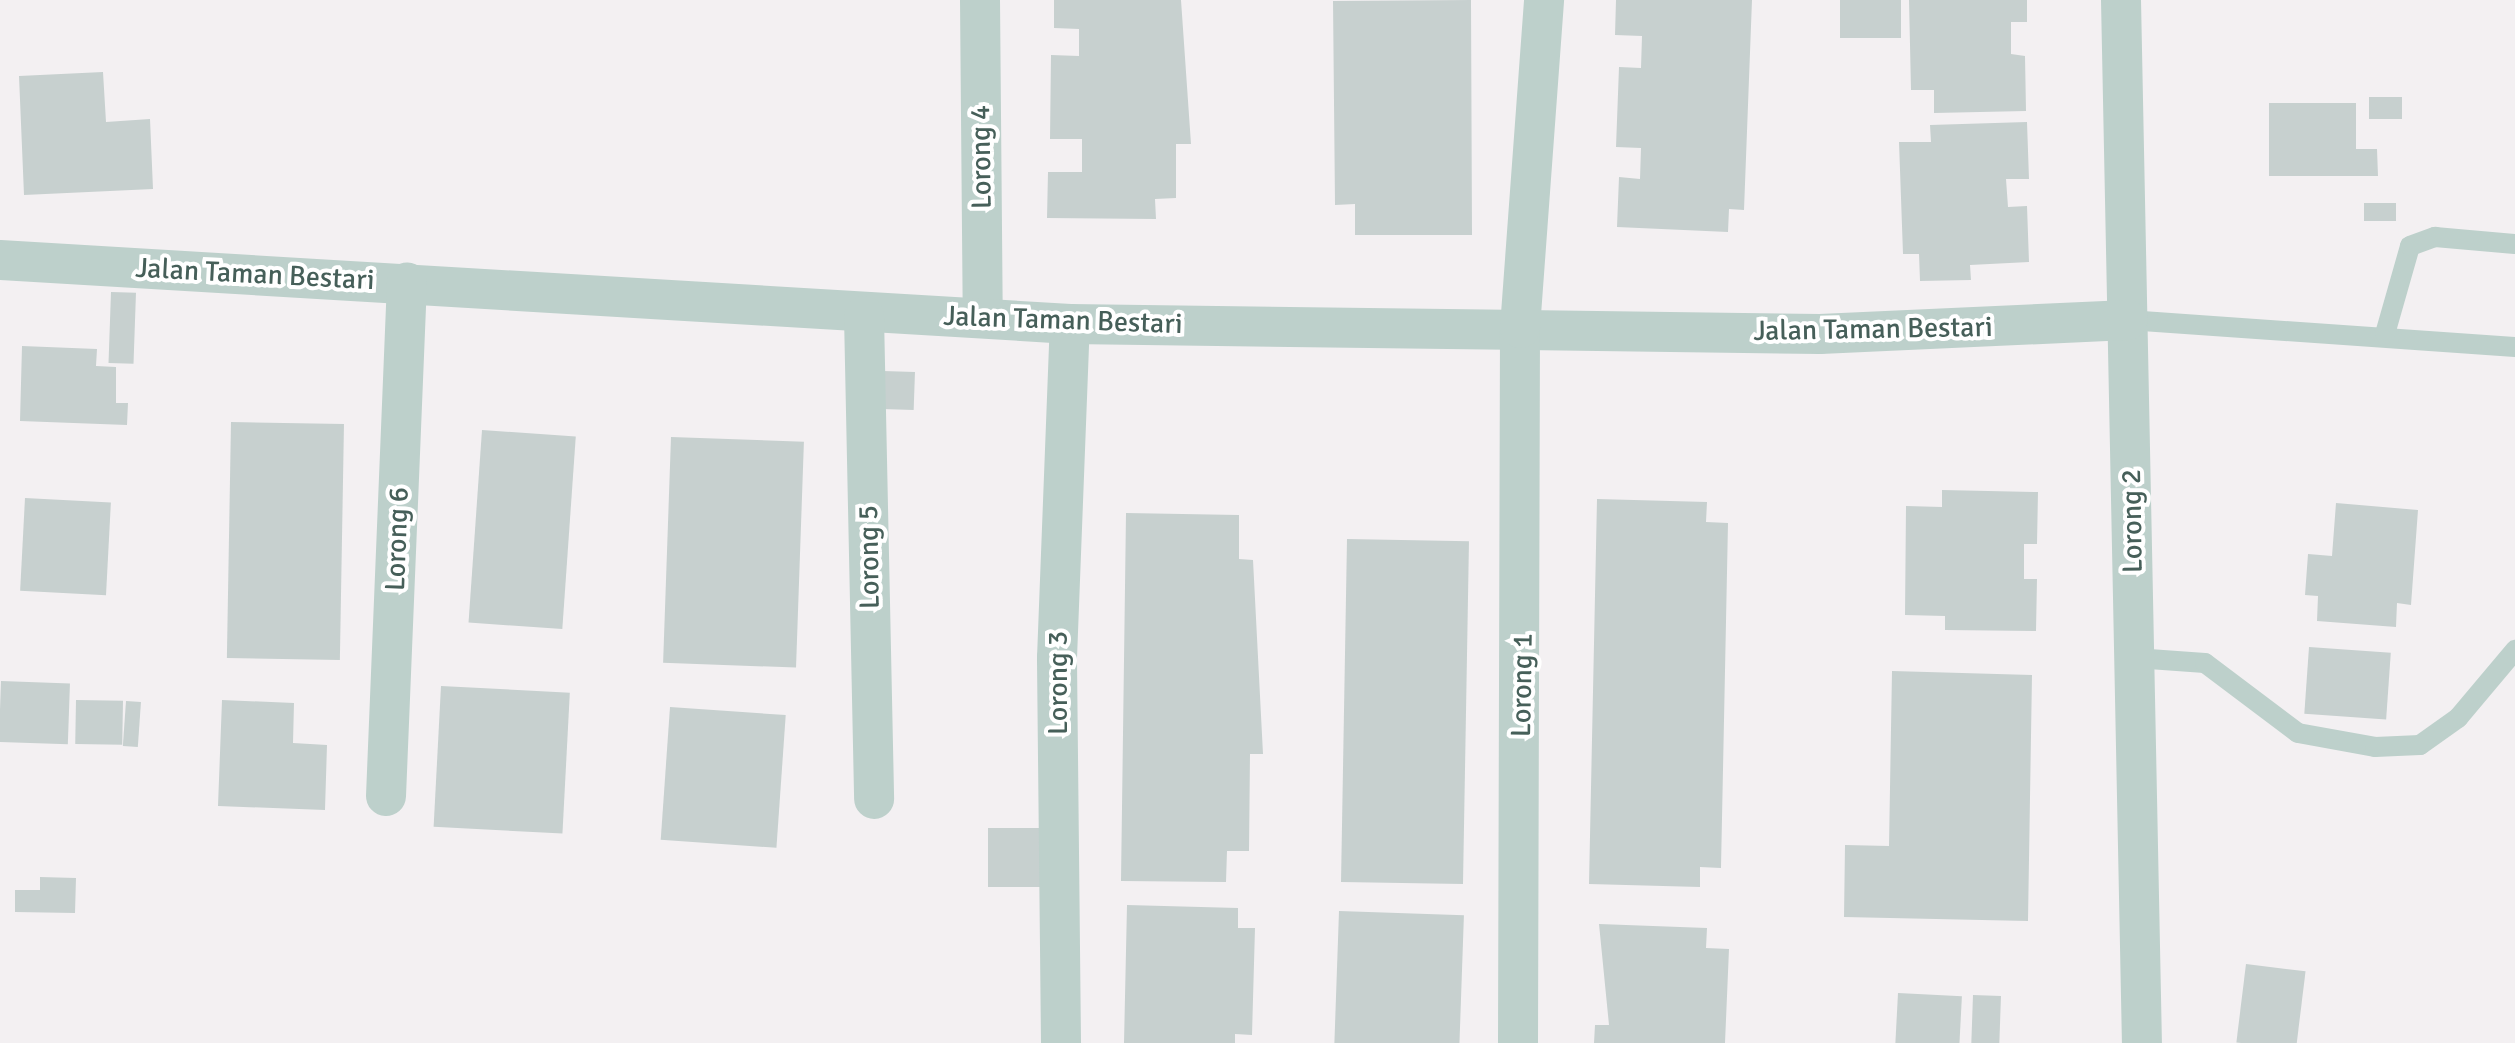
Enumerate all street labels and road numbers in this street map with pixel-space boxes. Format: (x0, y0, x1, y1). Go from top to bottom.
street label: Lorong 4 (963, 105, 999, 209)
street label: Jalan Taman Bestari (135, 251, 375, 297)
street label: Jalan Taman Bestari (943, 299, 1183, 341)
street label: Jalan Taman Bestari (1753, 310, 1993, 348)
street label: Lorong 2 (2114, 469, 2150, 573)
street label: Lorong 6 (378, 486, 416, 592)
street label: Lorong 5 (851, 505, 887, 609)
street label: Lorong 3 (1041, 631, 1075, 735)
street label: Lorong 1 (1504, 633, 1540, 737)

